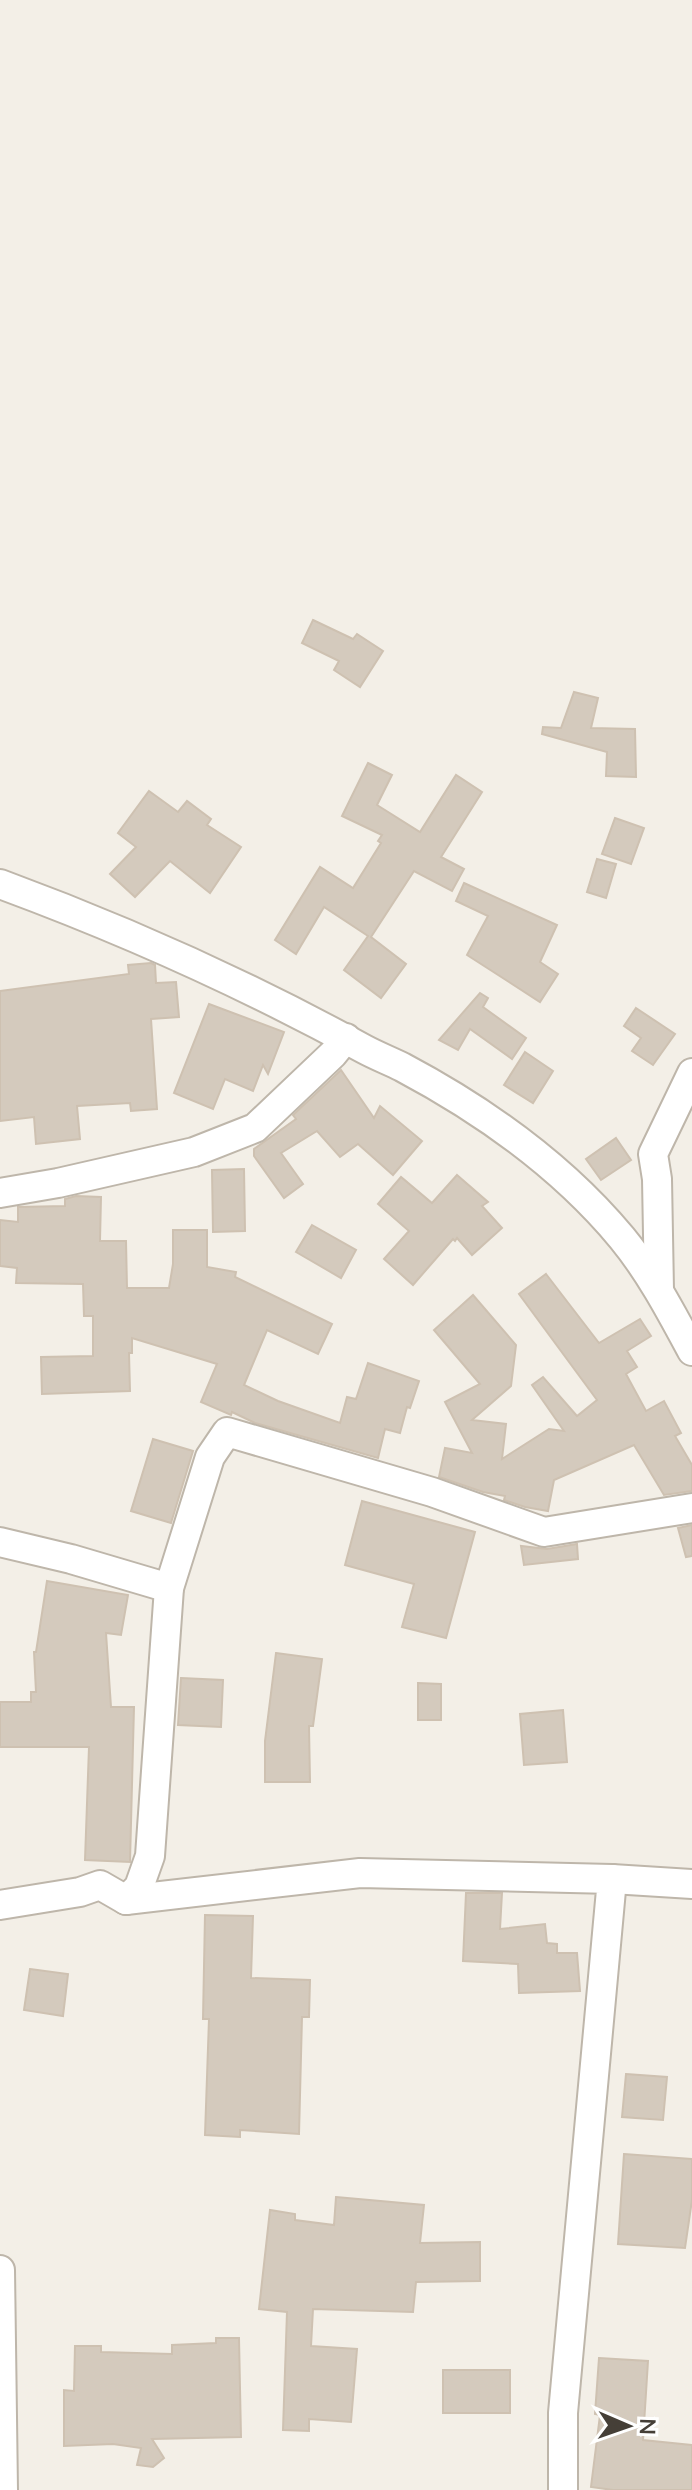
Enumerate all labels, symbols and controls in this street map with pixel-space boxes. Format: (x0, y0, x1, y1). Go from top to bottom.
north arrow (588, 2386, 668, 2466)
text: N (634, 2418, 662, 2435)

